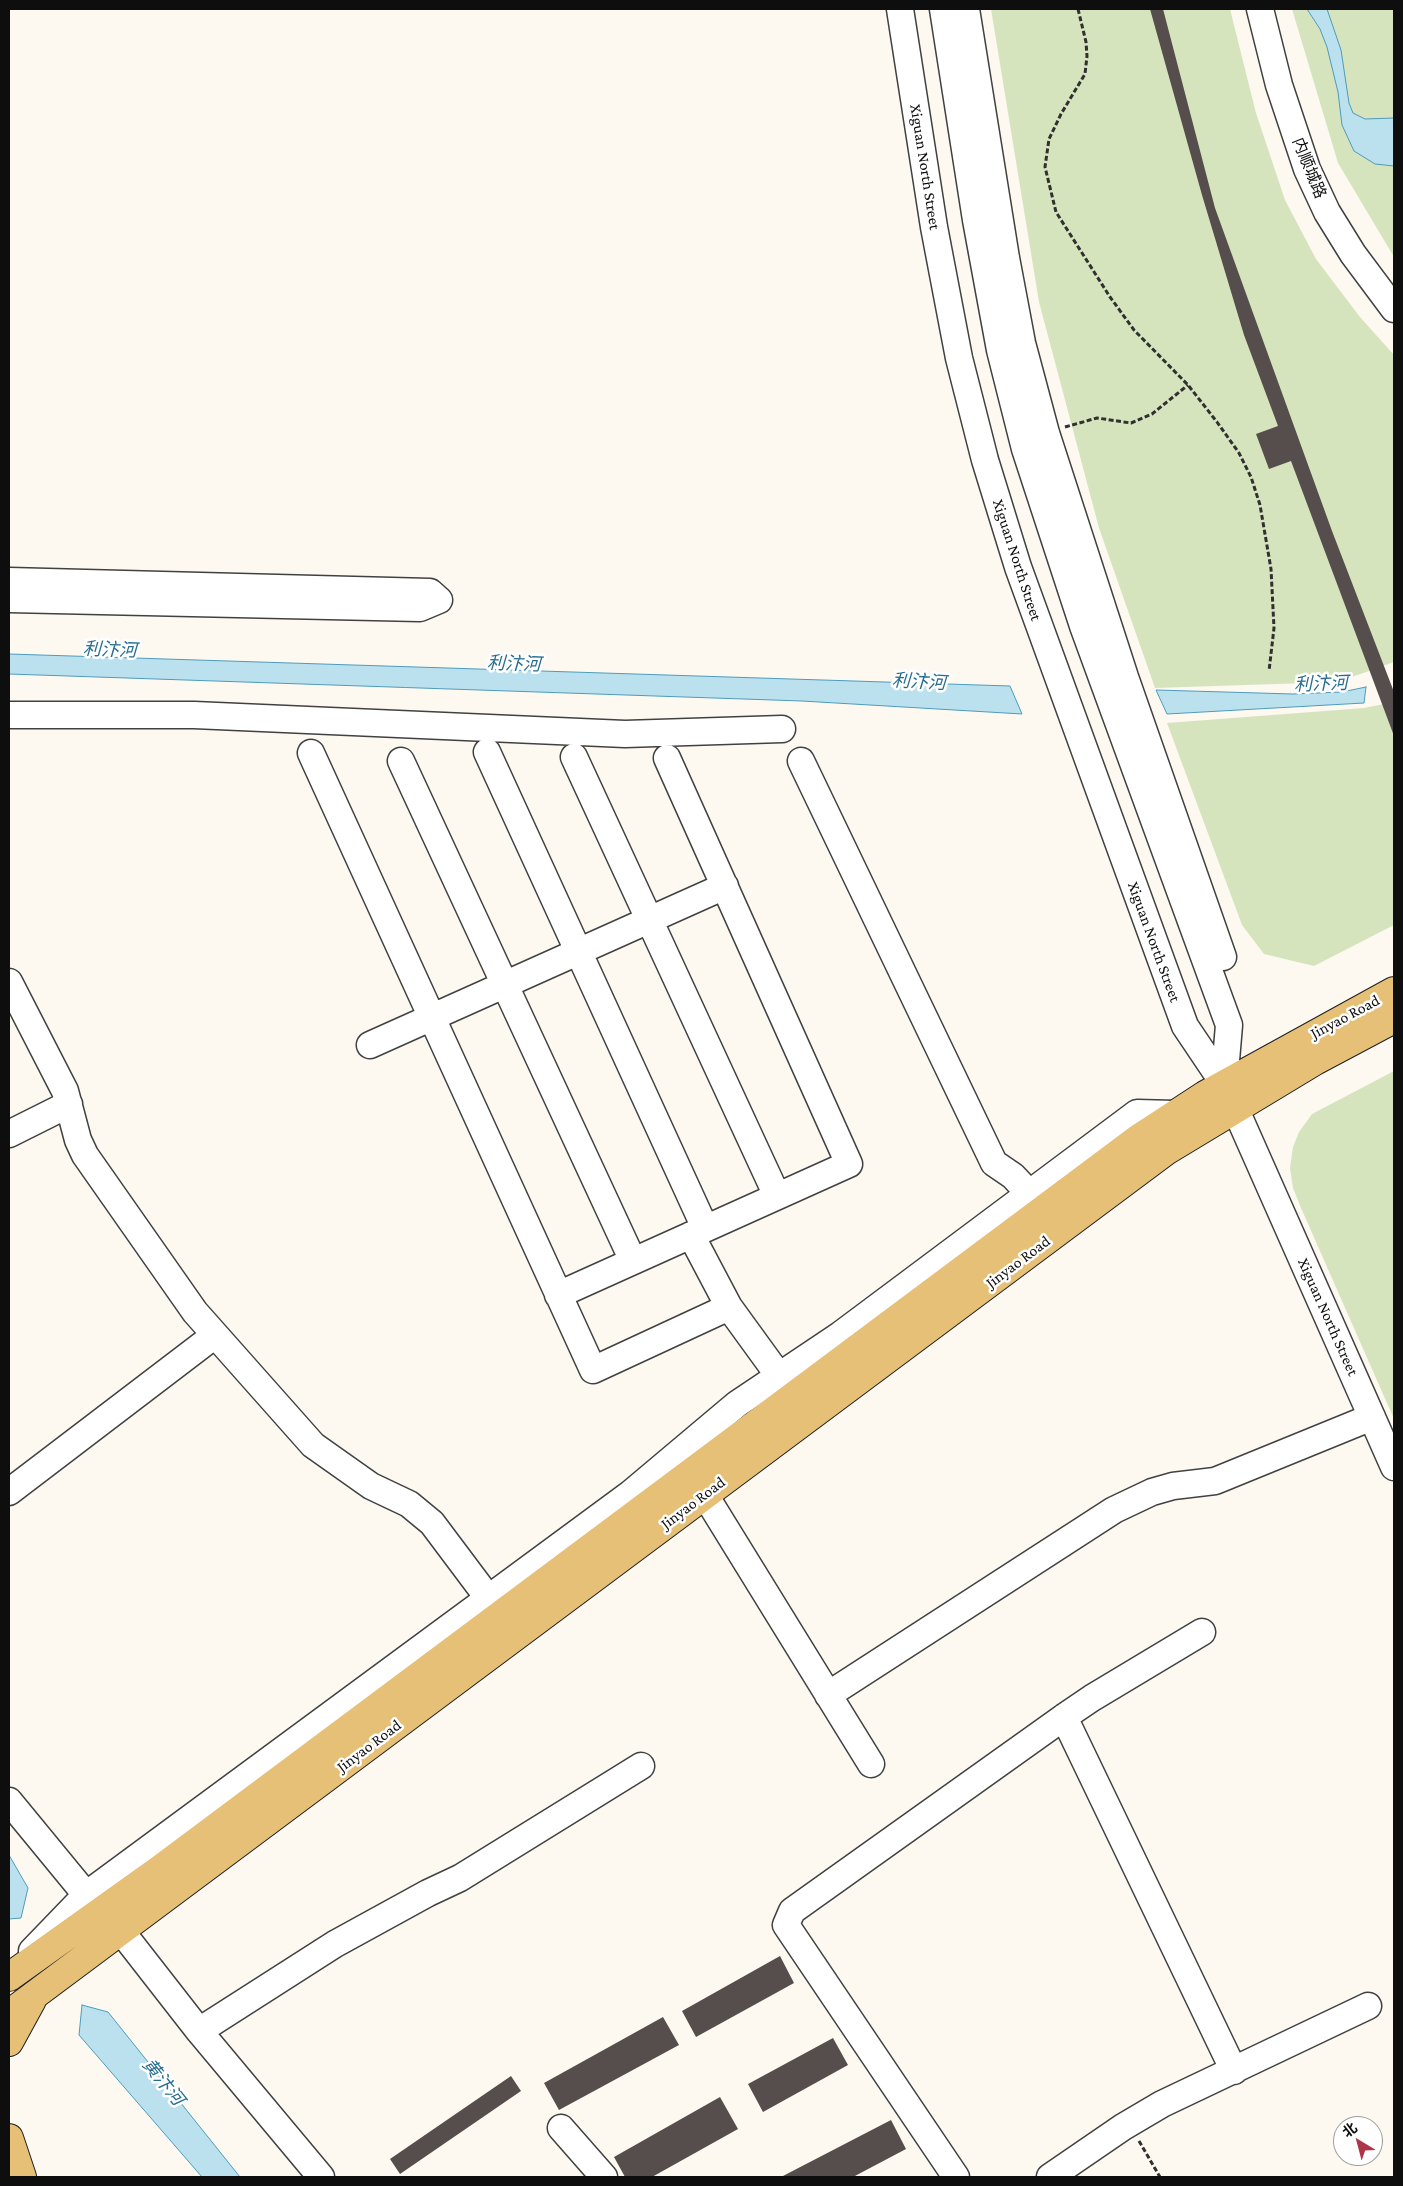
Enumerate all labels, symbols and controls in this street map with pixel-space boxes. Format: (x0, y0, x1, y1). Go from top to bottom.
street label: Xiguan North Street (906, 103, 944, 231)
street label: 内顺城路 (1288, 135, 1330, 201)
street label: Xiguan North Street (988, 497, 1046, 623)
water label: 利汴河 (83, 638, 137, 662)
water label: 利汴河 (487, 652, 541, 676)
water label: 利汴河 (891, 670, 947, 694)
water label: 利汴河 (1294, 672, 1348, 696)
street label: Xiguan North Street (1123, 879, 1185, 1005)
street label: Jinyao Road (1307, 991, 1383, 1043)
street label: Jinyao Road (982, 1232, 1054, 1292)
street label: Xiguan North Street (1293, 1255, 1363, 1379)
street label: Jinyao Road (657, 1473, 729, 1533)
street label: Jinyao Road (333, 1716, 405, 1776)
water label: 黄汴河 (138, 2054, 188, 2110)
north arrow (1333, 2116, 1383, 2166)
text: 北 (1339, 2119, 1360, 2140)

